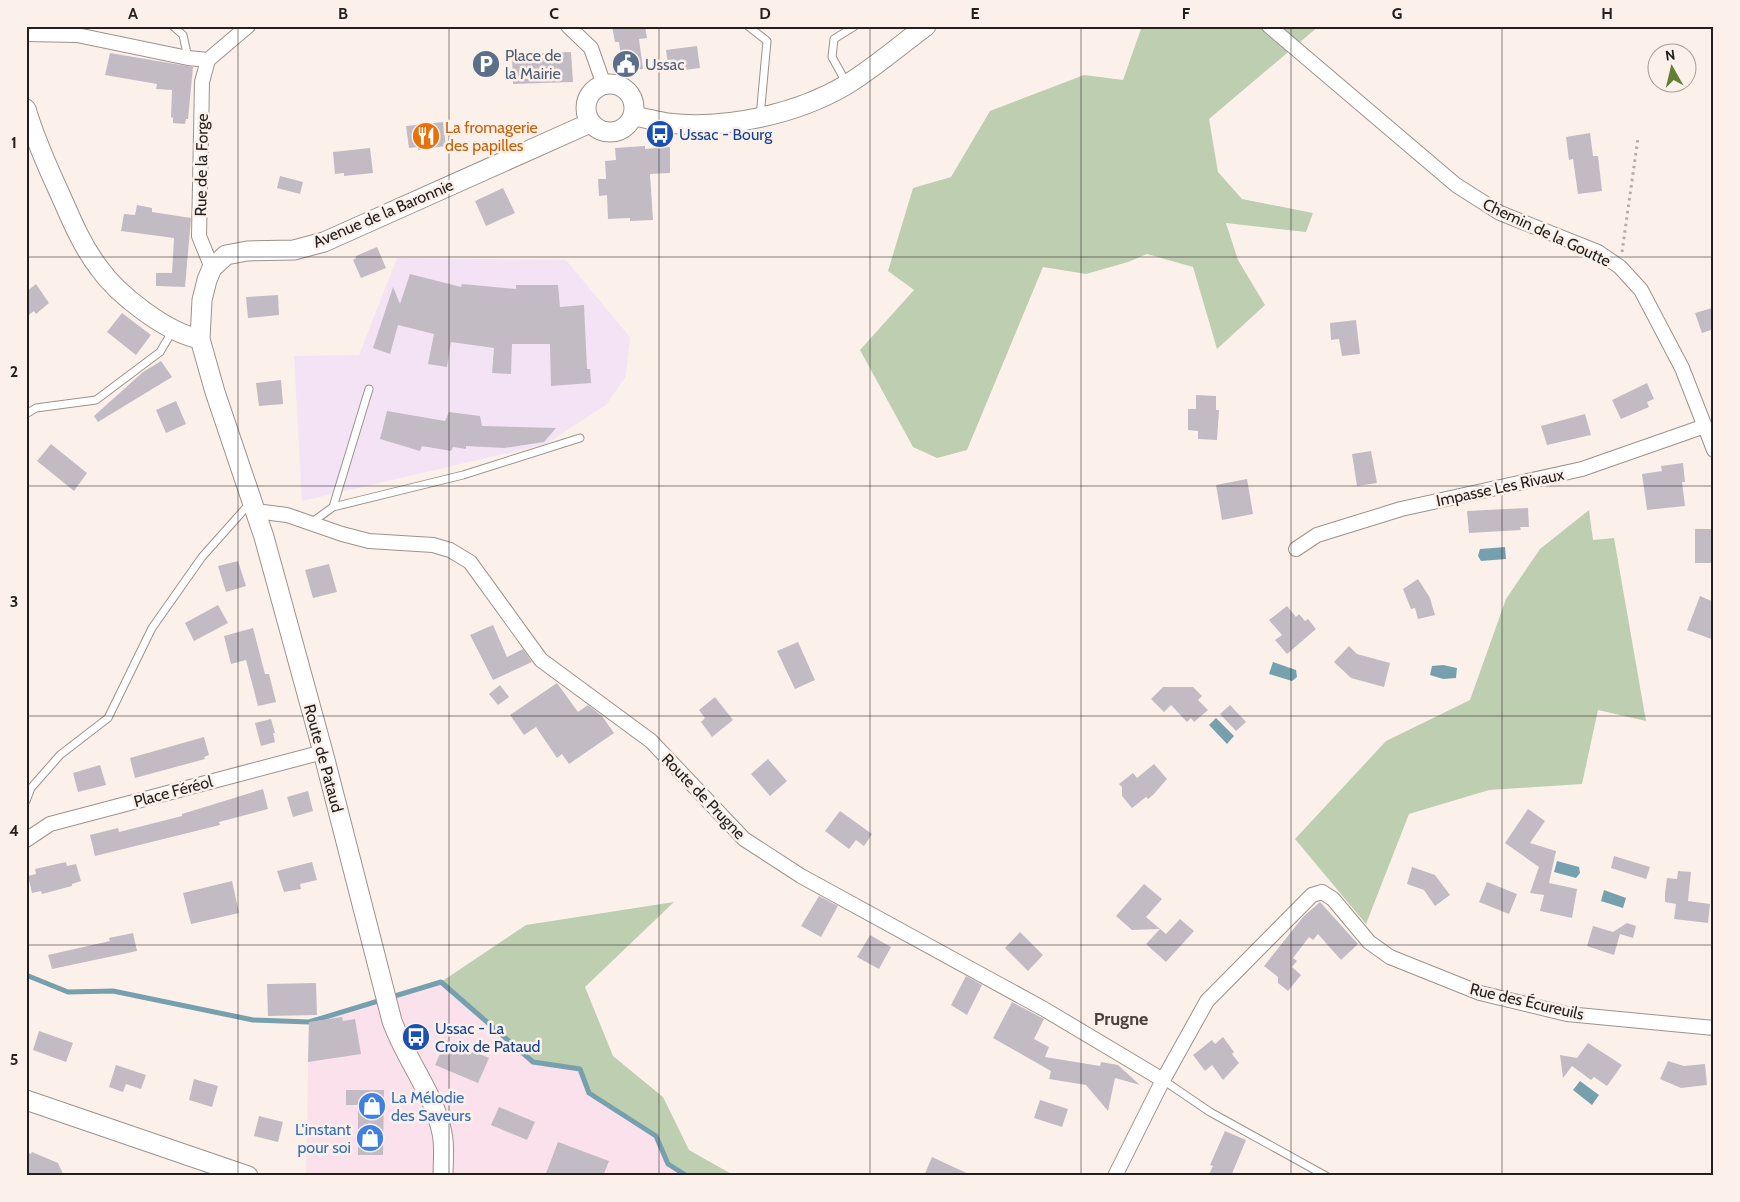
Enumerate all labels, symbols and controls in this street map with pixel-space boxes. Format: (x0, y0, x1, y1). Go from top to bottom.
text: A (128, 4, 138, 23)
text: B (338, 4, 348, 23)
text: C (549, 4, 559, 23)
text: D (759, 4, 771, 23)
text: E (970, 4, 980, 23)
text: F (1182, 4, 1191, 23)
text: G (1392, 4, 1402, 23)
text: H (1601, 4, 1613, 23)
north arrow (1648, 42, 1698, 92)
place label: Place de la Mairie (505, 46, 562, 83)
text: N (1664, 46, 1676, 65)
parking icon: Place de la Mairie (471, 49, 501, 79)
public building icon: Ussac (611, 49, 641, 79)
place label: Ussac (645, 55, 685, 74)
street label: Rue de la Forge (191, 113, 212, 217)
place label: La fromagerie des papilles (445, 118, 538, 155)
bus stop icon: Ussac - Bourg (645, 119, 675, 149)
restaurant icon: La fromagerie des papilles (411, 121, 441, 151)
place label: Ussac - Bourg (679, 125, 773, 144)
text: 1 (11, 133, 17, 152)
street label: Avenue de la Baronnie (310, 175, 456, 252)
street label: Chemin de la Goutte (1480, 194, 1614, 270)
text: 2 (10, 362, 18, 381)
street label: Impasse Les Rivaux (1434, 465, 1566, 510)
text: 3 (10, 592, 18, 611)
street label: Route de Pataud (300, 702, 347, 814)
street label: Route de Prugne (658, 750, 749, 843)
street label: Place Féréol (132, 772, 215, 811)
text: 4 (9, 821, 19, 840)
street label: Rue des Écureuils (1468, 979, 1586, 1024)
district label: Prugne (1094, 1008, 1148, 1030)
place label: Ussac - La Croix de Pataud (435, 1019, 540, 1056)
bus stop icon: Ussac - La Croix de Pataud (401, 1022, 431, 1052)
text: 5 (10, 1050, 18, 1069)
place label: La Mélodie des Saveurs (391, 1088, 471, 1125)
shop icon: La Mélodie des Saveurs (357, 1091, 387, 1121)
place label: L'instant pour soi (295, 1120, 352, 1157)
shop icon: L'instant pour soi (355, 1123, 385, 1153)

